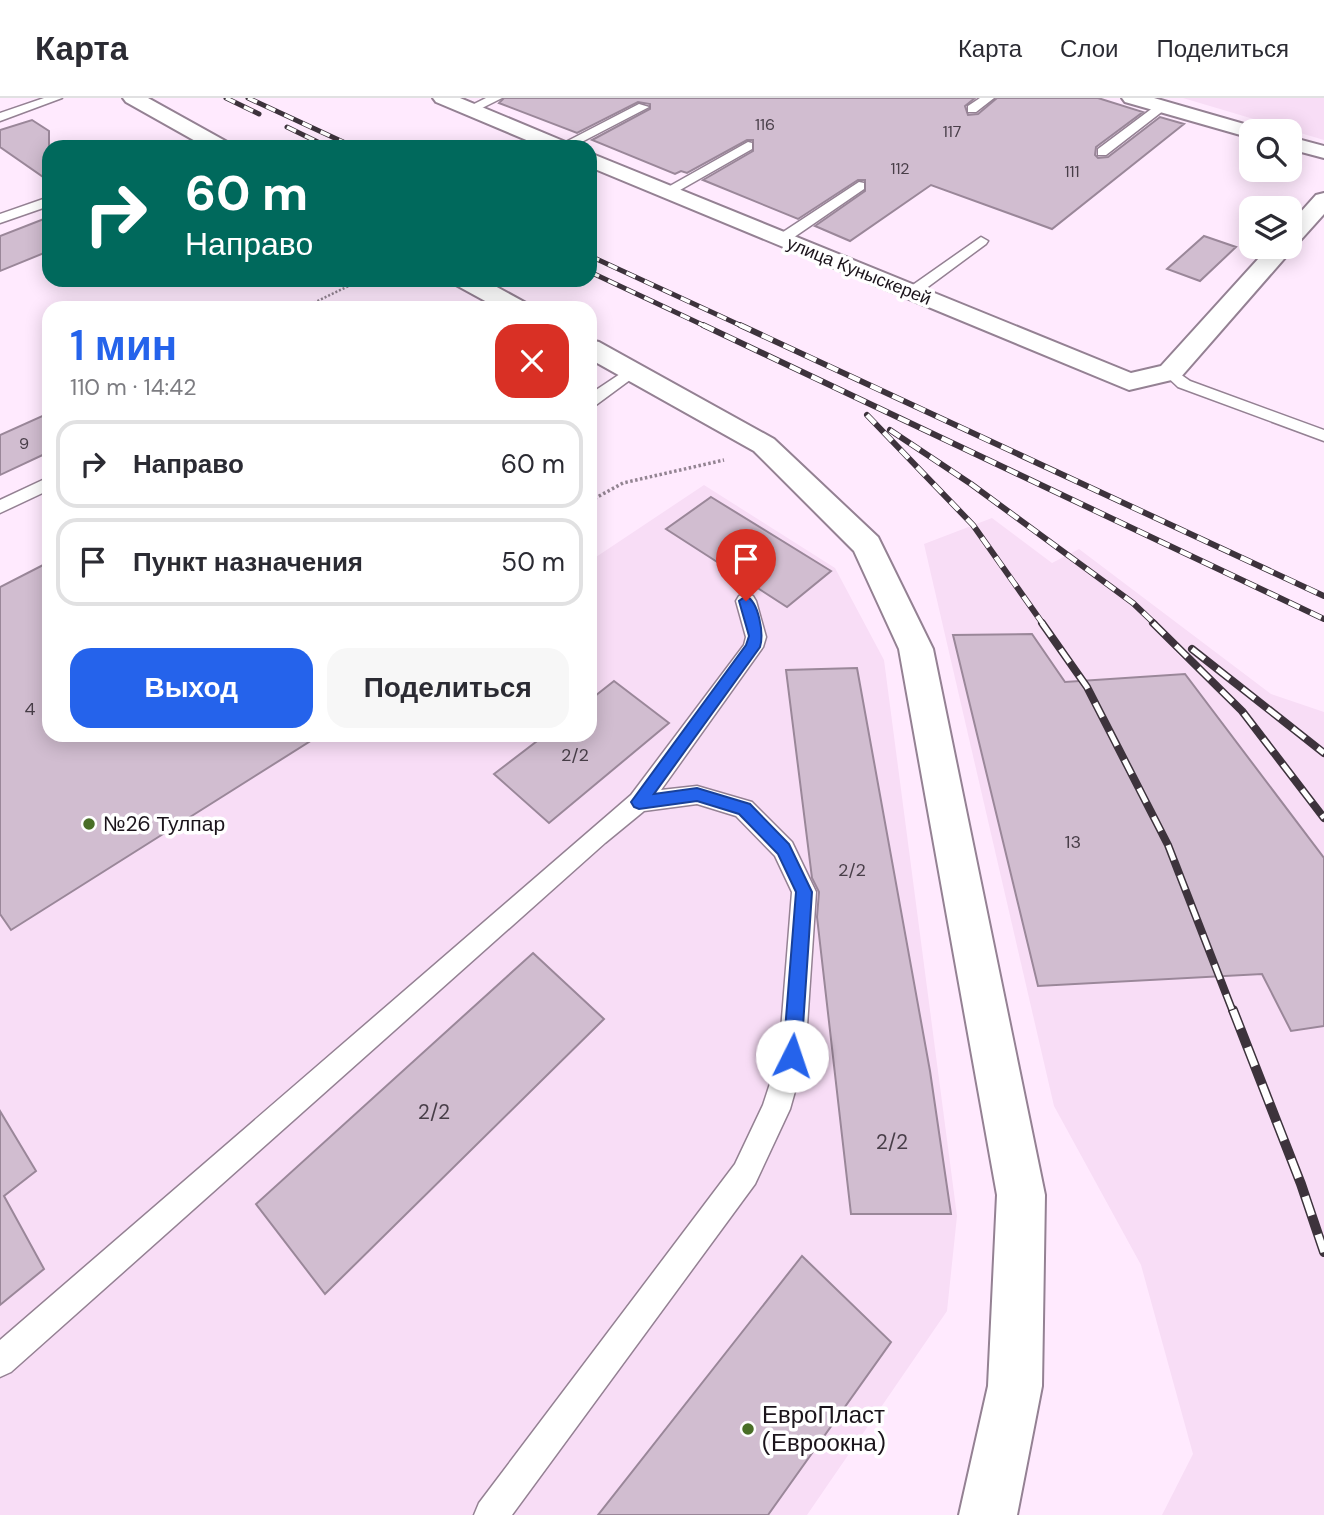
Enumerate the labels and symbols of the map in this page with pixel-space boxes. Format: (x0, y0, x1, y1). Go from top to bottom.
house number: 116 (755, 114, 775, 135)
house number: 117 (943, 121, 961, 142)
house number: 112 (890, 158, 910, 179)
house number: 111 (1065, 161, 1079, 182)
street label: улица Куныскерей (783, 231, 935, 311)
house number: 9 (19, 433, 29, 454)
pin (716, 529, 776, 601)
house number: 4 (25, 697, 36, 721)
house number: 2/2 (561, 743, 589, 767)
place label: №26 Тулпар (103, 810, 225, 838)
marker: №26 Тулпар (81, 816, 97, 832)
house number: 13 (1065, 830, 1081, 854)
house number: 2/2 (838, 858, 866, 882)
position arrow (755, 1019, 829, 1093)
house number: 2/2 (418, 1098, 450, 1126)
house number: 2/2 (876, 1128, 908, 1156)
place label: ЕвроПласт (Евроокна) (762, 1399, 886, 1458)
marker: ЕвроПласт (Евроокна) (740, 1421, 756, 1437)

